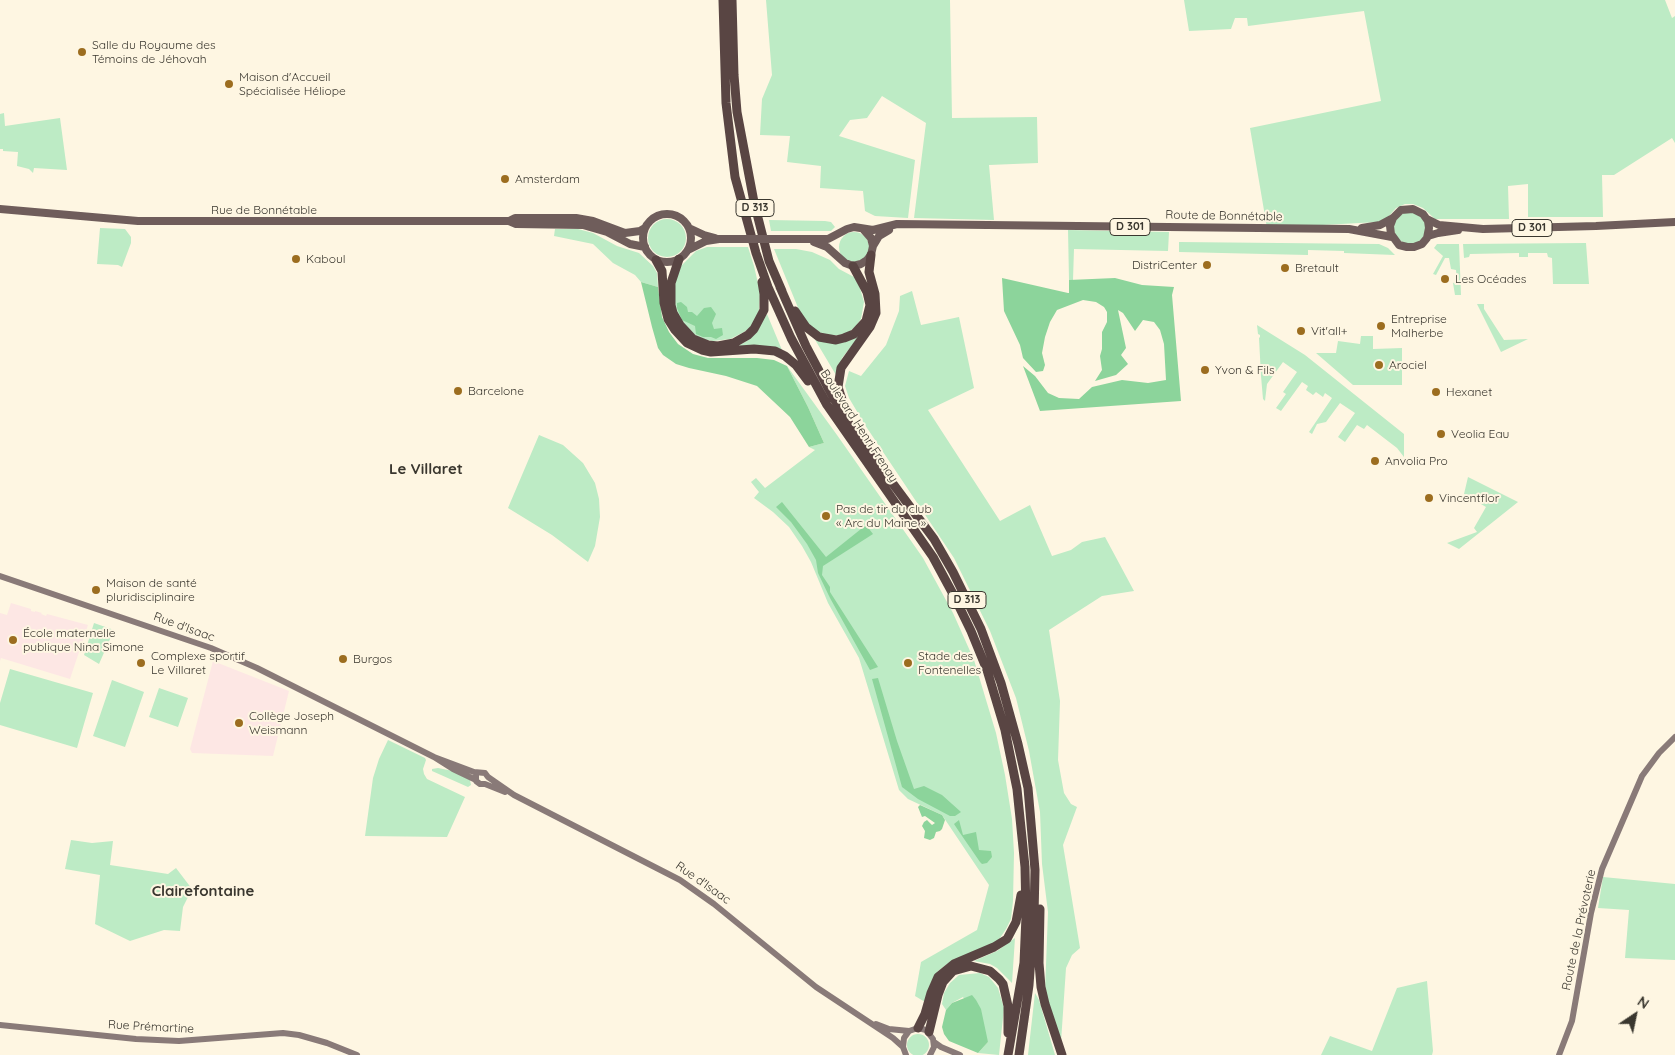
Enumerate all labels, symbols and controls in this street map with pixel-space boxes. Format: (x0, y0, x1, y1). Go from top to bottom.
place label: Salle du Royaume des Témoins de Jéhovah (92, 38, 216, 66)
marker: Salle du Royaume des Témoins de Jéhovah (76, 46, 88, 58)
place label: Maison d'Accueil Spécialisée Héliope (239, 70, 346, 98)
marker: Maison d'Accueil Spécialisée Héliope (223, 78, 235, 90)
place label: Amsterdam (515, 172, 580, 186)
marker: Amsterdam (499, 173, 511, 185)
road number: D 313 (736, 200, 774, 217)
street label: Rue de Bonnétable (211, 203, 317, 217)
street label: Route de Bonnétable (1165, 208, 1283, 224)
road number: D 301 (1110, 218, 1150, 236)
road number: D 301 (1512, 220, 1552, 237)
place label: Kaboul (306, 252, 345, 266)
marker: Kaboul (290, 253, 302, 265)
place label: DistriCenter (1132, 258, 1197, 272)
marker: DistriCenter (1201, 259, 1213, 271)
place label: Bretault (1295, 261, 1339, 275)
marker: Bretault (1279, 262, 1291, 274)
place label: Les Océades (1455, 272, 1526, 286)
marker: Les Océades (1439, 273, 1451, 285)
place label: Entreprise Malherbe (1391, 312, 1447, 340)
marker: Entreprise Malherbe (1375, 320, 1387, 332)
place label: Vit'all+ (1311, 324, 1347, 338)
marker: Vit'all+ (1295, 325, 1307, 337)
place label: Arociel (1389, 358, 1427, 372)
marker: Arociel (1373, 359, 1385, 371)
place label: Yvon & Fils (1215, 363, 1275, 377)
marker: Yvon & Fils (1199, 364, 1211, 376)
street label: Boulevard Henri Frenay (817, 367, 901, 485)
place label: Barcelone (468, 384, 524, 398)
marker: Barcelone (452, 385, 464, 397)
place label: Hexanet (1446, 385, 1492, 399)
marker: Hexanet (1430, 386, 1442, 398)
place label: Veolia Eau (1451, 427, 1509, 441)
marker: Veolia Eau (1435, 428, 1447, 440)
place label: Anvolia Pro (1385, 454, 1448, 468)
marker: Anvolia Pro (1369, 455, 1381, 467)
district label: Le Villaret (389, 460, 463, 478)
place label: Vincentflor (1439, 491, 1499, 505)
marker: Vincentflor (1423, 492, 1435, 504)
place label: Pas de tir du club « Arc du Maine » (836, 502, 932, 530)
marker: Pas de tir du club « Arc du Maine » (820, 510, 832, 522)
place label: Maison de santé pluridisciplinaire (106, 576, 197, 604)
marker: Maison de santé pluridisciplinaire (90, 584, 102, 596)
road number: D 313 (948, 592, 986, 608)
street label: Rue d'Isaac (151, 609, 217, 645)
place label: École maternelle publique Nina Simone (23, 626, 144, 654)
marker: École maternelle publique Nina Simone (7, 634, 19, 646)
place label: Complexe sportif Le Villaret (151, 649, 245, 677)
place label: Stade des Fontenelles (918, 649, 981, 677)
place label: Burgos (353, 652, 392, 666)
marker: Burgos (337, 653, 349, 665)
marker: Complexe sportif Le Villaret (135, 657, 147, 669)
marker: Stade des Fontenelles (902, 657, 914, 669)
place label: Collège Joseph Weismann (249, 709, 334, 737)
marker: Collège Joseph Weismann (233, 717, 245, 729)
street label: Rue d'Isaac (673, 859, 733, 907)
street label: Route de la Prévoterie (1559, 868, 1599, 992)
district label: Clairefontaine (152, 882, 254, 900)
north arrow (1610, 990, 1660, 1040)
text: N (1634, 992, 1653, 1013)
street label: Rue Prémartine (108, 1018, 194, 1036)

